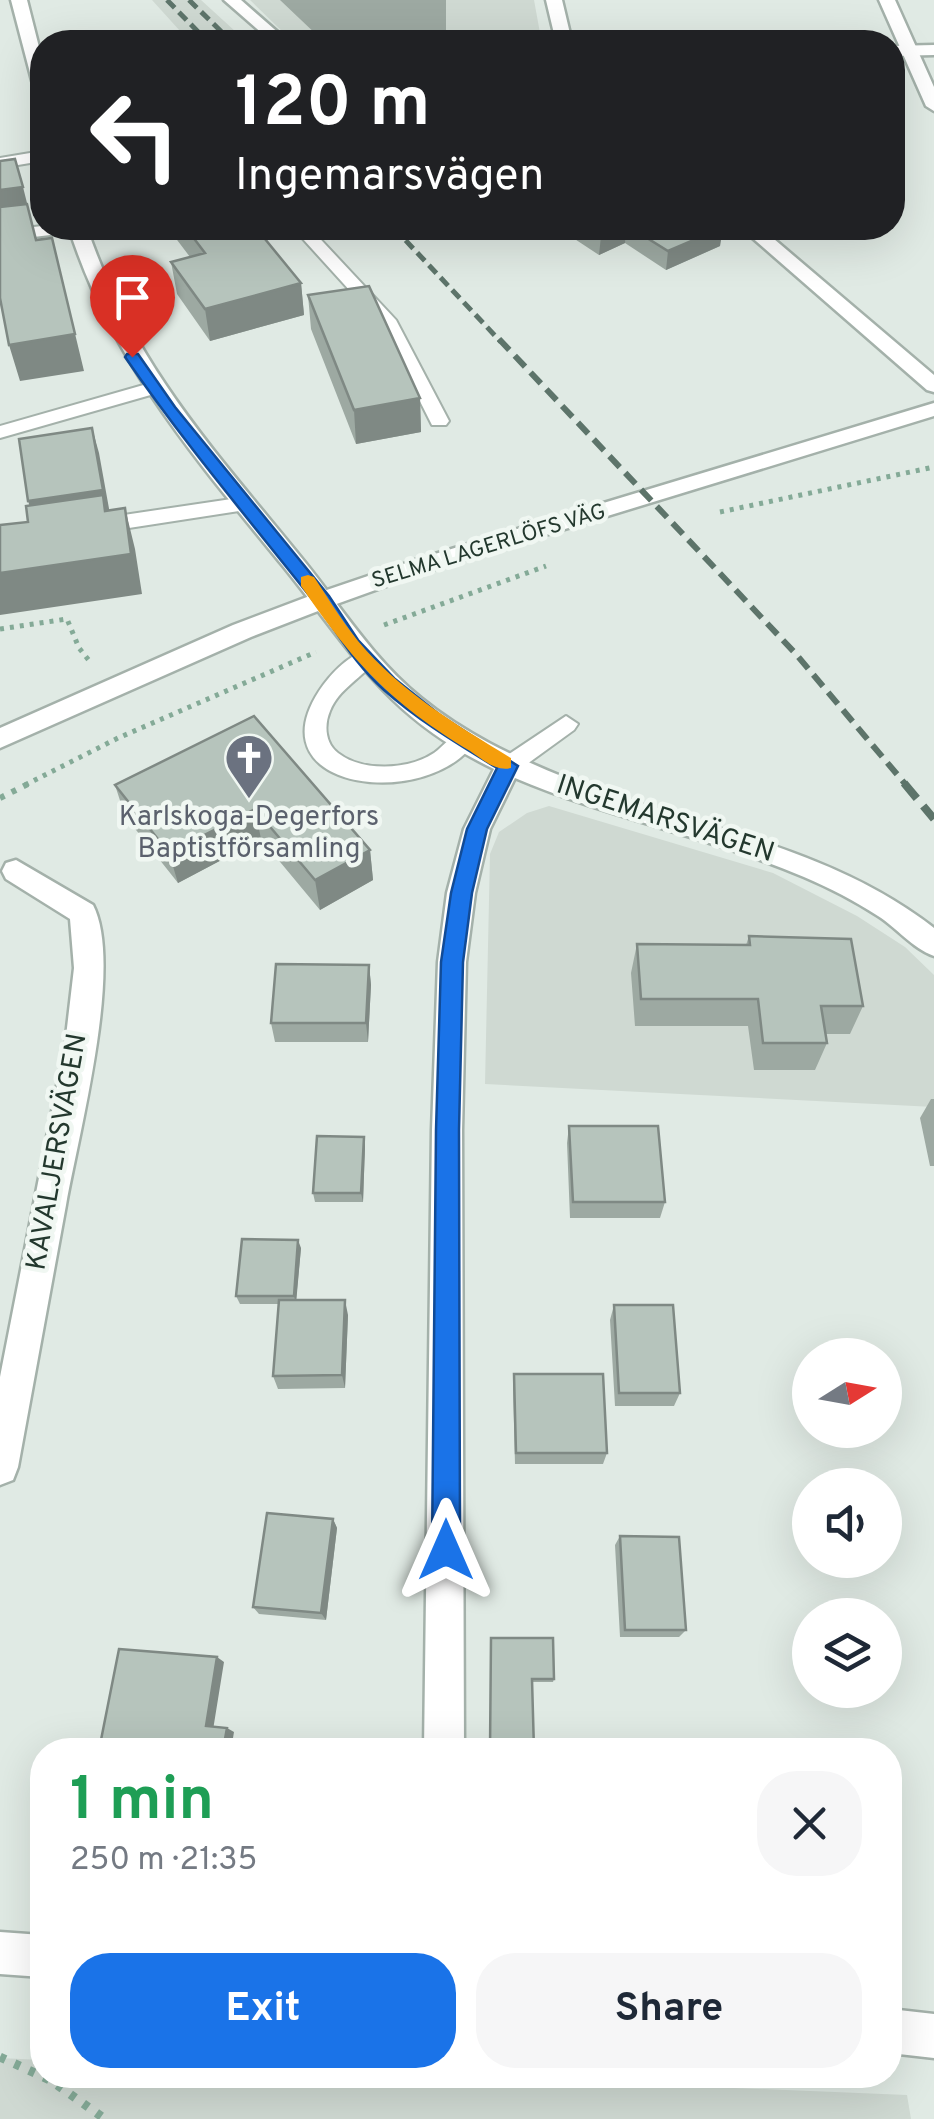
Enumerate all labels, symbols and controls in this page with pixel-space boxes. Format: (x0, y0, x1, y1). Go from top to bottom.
text: 120 m (235, 62, 431, 151)
icon: left (70, 70, 200, 200)
text: Ingemarsvägen (235, 149, 544, 206)
pin (90, 255, 175, 358)
icon: arrive (105, 270, 160, 325)
street label: SELMA LAGERLÖFS VÄG (368, 497, 609, 595)
church icon: Karlskoga-Degerfors Baptistförsamling (223, 732, 275, 800)
street label: INGEMARSVÄGEN (552, 767, 779, 872)
place label: Karlskoga-Degerfors Baptistförsamling (119, 800, 379, 868)
street label: KAVALJERSVÄGEN (18, 1031, 97, 1273)
north arrow (792, 1338, 902, 1448)
map controls (792, 1338, 902, 1708)
button: sound (792, 1468, 902, 1578)
position arrow (394, 1498, 498, 1602)
button: layers (792, 1598, 902, 1708)
text: 1 min (70, 1765, 214, 1841)
button: close (757, 1771, 862, 1876)
text: 250 m · 21:35 (70, 1841, 257, 1881)
button: Exit (70, 1953, 456, 2068)
button: Share (476, 1953, 862, 2068)

